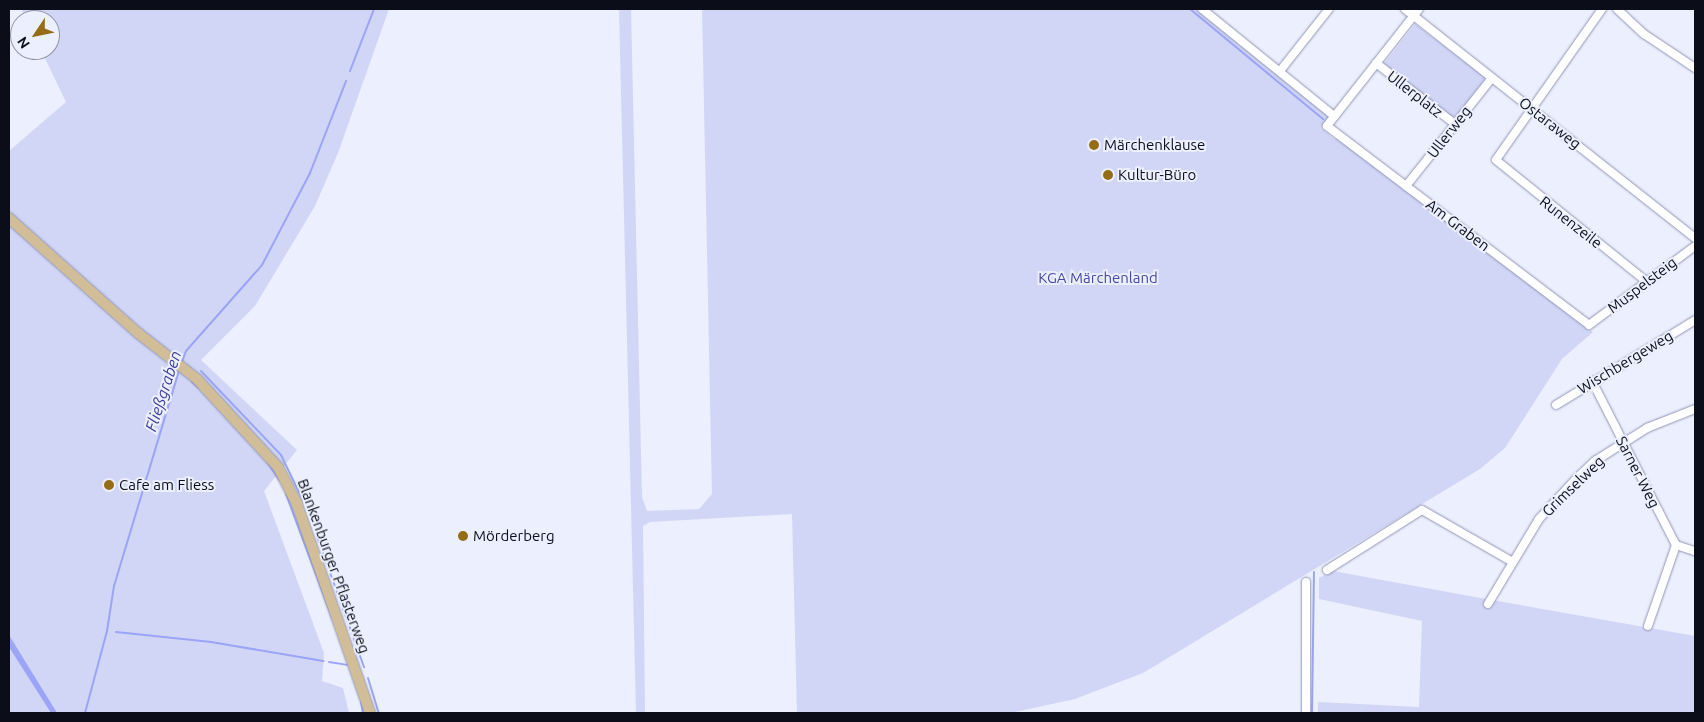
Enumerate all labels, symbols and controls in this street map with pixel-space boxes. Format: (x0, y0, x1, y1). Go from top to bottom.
north arrow (10, 10, 60, 60)
text: N (14, 34, 33, 52)
street label: Ullerplatz (1384, 67, 1446, 121)
street label: Ostaraweg (1515, 93, 1585, 153)
street label: Ullerweg (1423, 102, 1475, 162)
place label: Märchenklause (1104, 136, 1205, 154)
marker: Märchenklause (1088, 139, 1100, 151)
place label: Kultur-Büro (1118, 166, 1196, 184)
marker: Kultur-Büro (1102, 169, 1114, 181)
street label: Runenzeile (1536, 192, 1606, 252)
street label: Am Graben (1423, 195, 1493, 255)
street label: Muspelsteig (1604, 253, 1680, 317)
park label: KGA Märchenland (1038, 269, 1158, 287)
street label: Wischbergeweg (1574, 326, 1676, 398)
water label: Fließgraben (141, 348, 185, 434)
street label: Sarner Weg (1612, 433, 1664, 511)
street label: Grimselweg (1538, 452, 1608, 520)
place label: Cafe am Fliess (119, 476, 214, 494)
street label: Blankenburger Pflasterweg (294, 476, 374, 656)
marker: Cafe am Fliess (103, 479, 115, 491)
place label: Mörderberg (473, 527, 555, 545)
marker: Mörderberg (457, 530, 469, 542)

